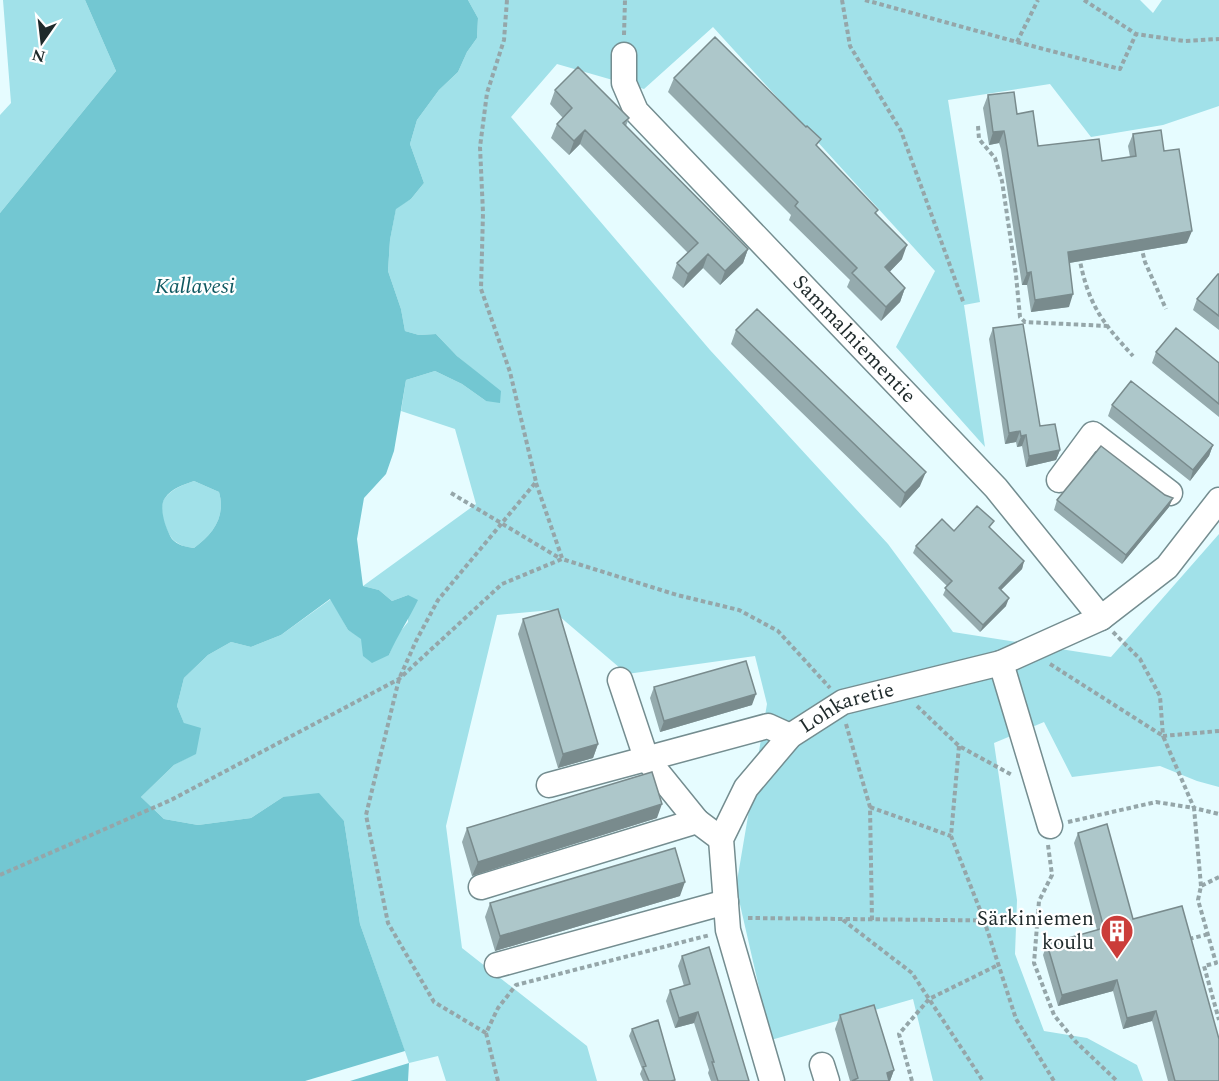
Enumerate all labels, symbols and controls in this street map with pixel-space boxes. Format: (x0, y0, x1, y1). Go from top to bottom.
north arrow (12, 12, 72, 72)
text: N (29, 42, 48, 69)
street label: Sammalniementie (784, 267, 923, 411)
water label: Kallavesi (155, 270, 235, 303)
street label: Lohkaretie (793, 674, 898, 742)
place label: Särkiniemen koulu (977, 903, 1094, 959)
building icon: Särkiniemen koulu (1099, 913, 1135, 960)

